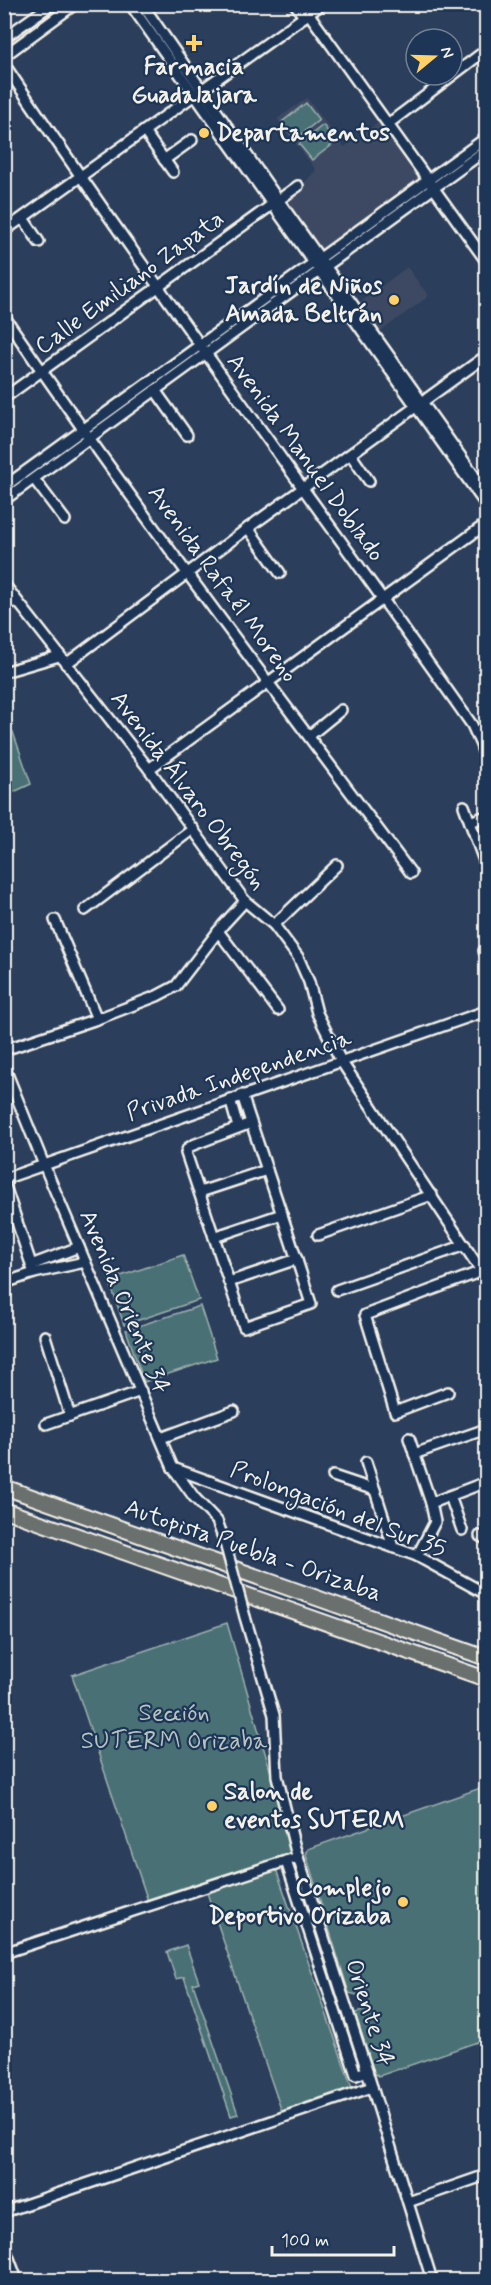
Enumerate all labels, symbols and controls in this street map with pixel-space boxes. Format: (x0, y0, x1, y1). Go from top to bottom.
north arrow (404, 27, 464, 87)
marker: Farmacia Guadalajara (187, 36, 201, 50)
text: N (435, 44, 458, 61)
place label: Farmacia Guadalajara (131, 52, 257, 111)
place label: Departamentos (216, 118, 390, 149)
marker: Departamentos (197, 126, 211, 140)
street label: Calle Emiliano Zapata (29, 204, 231, 362)
place label: Jardín de Niños Amada Beltrán (224, 271, 382, 330)
marker: Jardín de Niños Amada Beltrán (387, 293, 401, 307)
street label: Avenida Manuel Doblado (219, 348, 391, 568)
street label: Avenida Rafaél Moreno (140, 479, 304, 689)
street label: Avenida Álvaro Obregón (101, 685, 274, 898)
street label: Privada Independencia (123, 1023, 356, 1129)
street label: Avenida Oriente 34 (71, 1205, 177, 1399)
street label: Prolongación del Sur 35 (225, 1455, 450, 1567)
street label: Autopista Puebla - Orizaba (120, 1492, 386, 1610)
park label: Sección SUTERM Orizaba (81, 1698, 268, 1757)
place label: Salon de eventos SUTERM (224, 1777, 405, 1836)
marker: Salon de eventos SUTERM (205, 1799, 219, 1813)
place label: Complejo Deportivo Orizaba (208, 1873, 391, 1932)
marker: Complejo Deportivo Orizaba (396, 1895, 410, 1909)
street label: Oriente 34 (337, 1956, 401, 2070)
scale bar (272, 2219, 394, 2257)
text: 100 m (281, 2229, 329, 2253)

